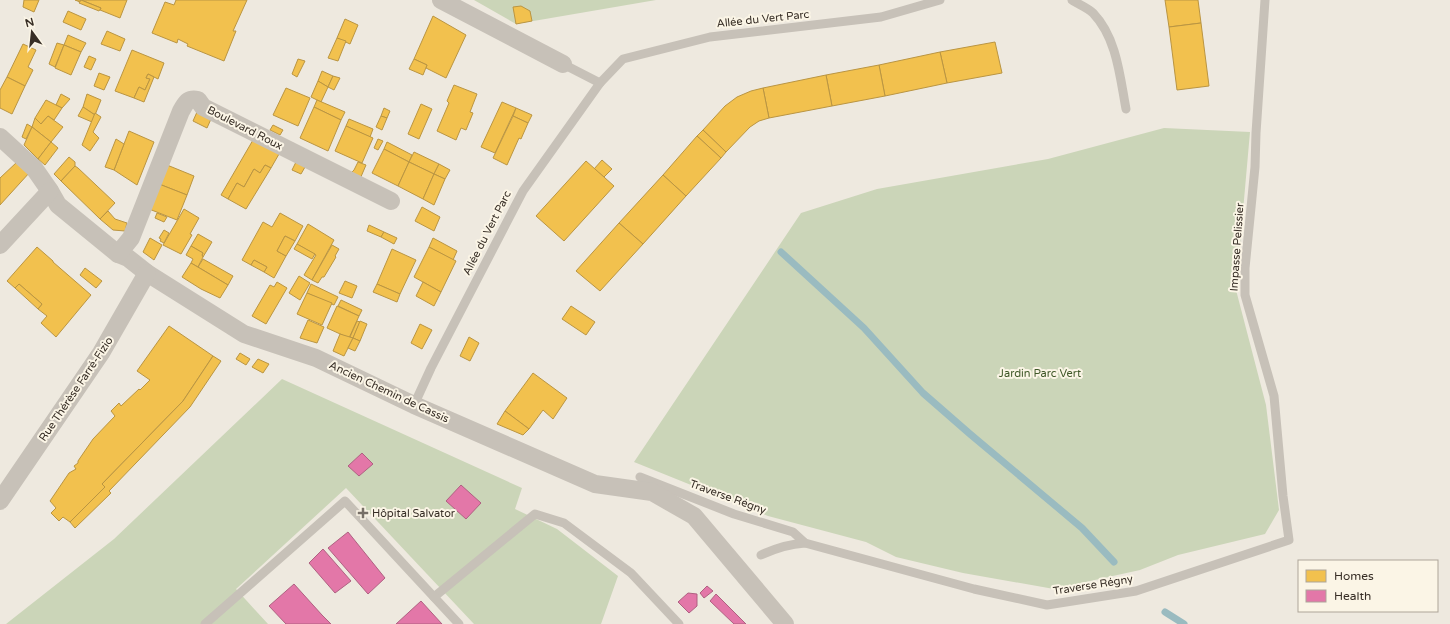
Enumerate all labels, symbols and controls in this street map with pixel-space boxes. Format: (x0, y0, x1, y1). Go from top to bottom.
street label: Allée du Vert Parc (716, 8, 810, 30)
north arrow (12, 12, 52, 52)
text: N (24, 15, 35, 30)
street label: Boulevard Roux (205, 103, 285, 153)
street label: Allée du Vert Parc (460, 188, 514, 277)
street label: Impasse Pelissier (1227, 202, 1247, 292)
street label: Rue Thérèse Farré-Fizio (36, 334, 116, 444)
street label: Ancien Chemin de Cassis (327, 359, 451, 425)
park label: Jardin Parc Vert (999, 367, 1081, 380)
street label: Traverse Régny (688, 477, 768, 517)
marker: Hôpital Salvator (357, 507, 369, 519)
place label: Hôpital Salvator (372, 507, 456, 520)
legend (1298, 560, 1438, 612)
text: Homes (1334, 569, 1374, 583)
street label: Traverse Régny (1052, 572, 1134, 598)
text: Health (1334, 589, 1371, 603)

